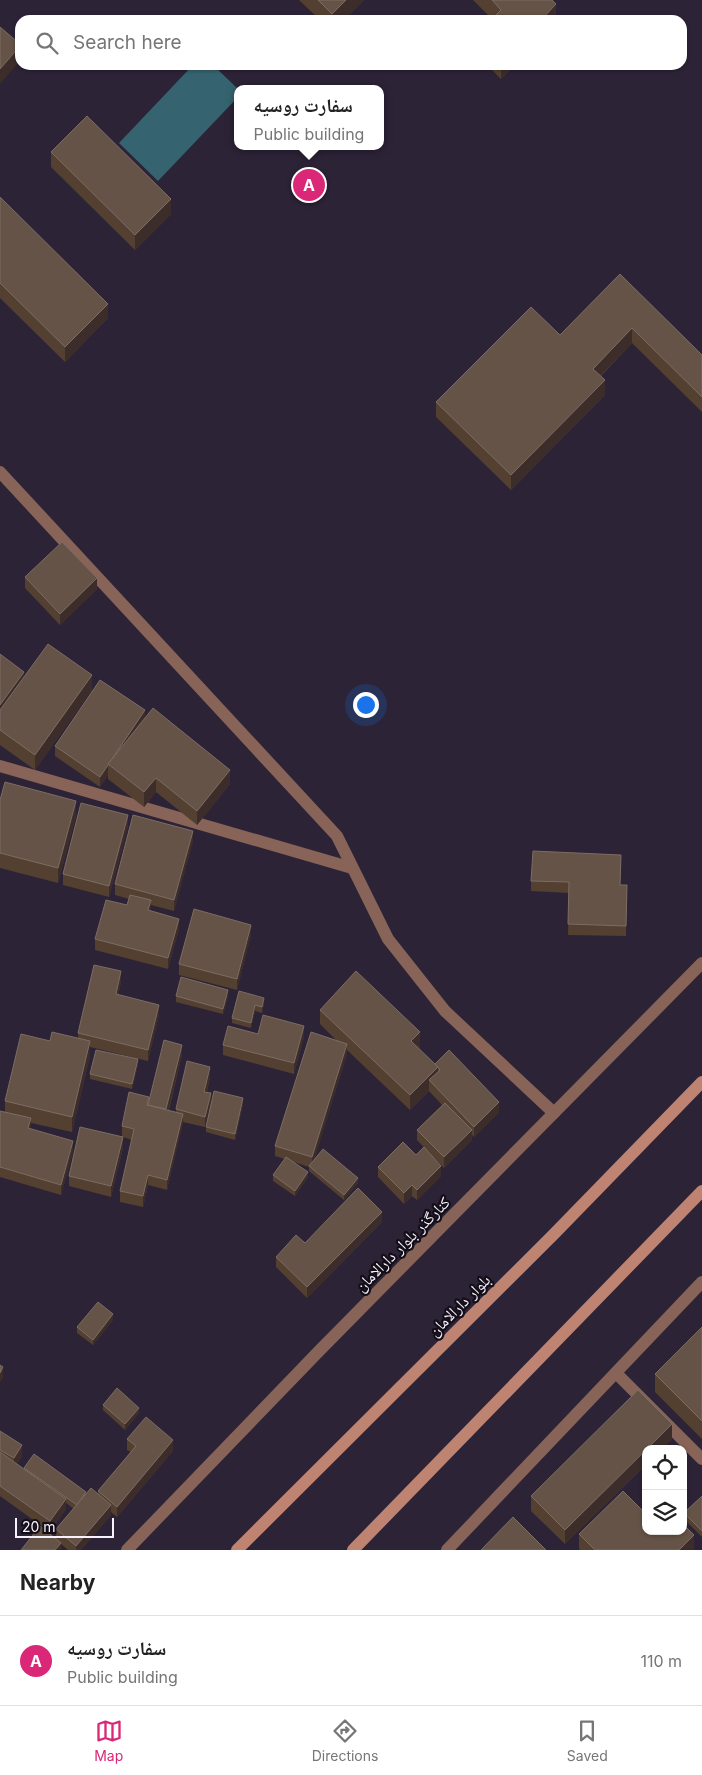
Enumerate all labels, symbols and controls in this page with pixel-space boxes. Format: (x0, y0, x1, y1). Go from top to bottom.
search box (15, 15, 687, 70)
icon: search (33, 29, 61, 57)
text: Search here (73, 31, 182, 54)
popup (234, 85, 384, 150)
text: سفارت روسیه (254, 94, 353, 117)
text: Public building (254, 124, 364, 144)
pin: A (293, 166, 325, 204)
your location (353, 692, 379, 718)
street label: کنارگذر بلوار دارالامان (350, 1192, 455, 1296)
street label: بلوار دارالامان (424, 1270, 495, 1341)
map controls (642, 1445, 687, 1535)
button: locate (642, 1445, 687, 1490)
button: layers (642, 1490, 687, 1535)
scale bar (15, 1515, 114, 1538)
text: 20 m (22, 1518, 56, 1535)
text: Nearby (20, 1570, 95, 1595)
text: سفارت روسیه (67, 1637, 166, 1660)
text: A (30, 1651, 42, 1671)
text: 110 m (640, 1651, 682, 1671)
text: Public building (67, 1667, 178, 1687)
tab: Map (94, 1717, 123, 1764)
tab: Directions (312, 1717, 378, 1764)
tab: Saved (567, 1717, 608, 1764)

